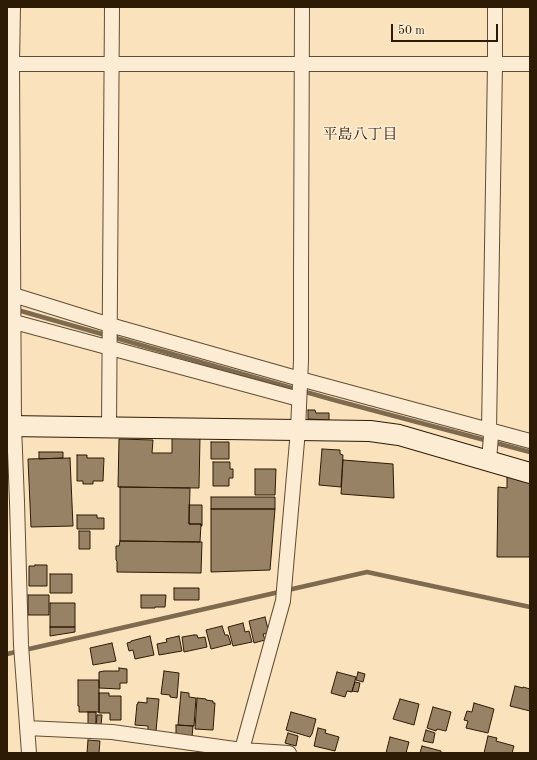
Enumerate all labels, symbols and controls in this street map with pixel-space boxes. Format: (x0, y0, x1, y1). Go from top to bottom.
scale bar (393, 16, 500, 42)
text: 50 m (398, 25, 425, 37)
district label: 平島八丁目 (323, 126, 397, 144)

